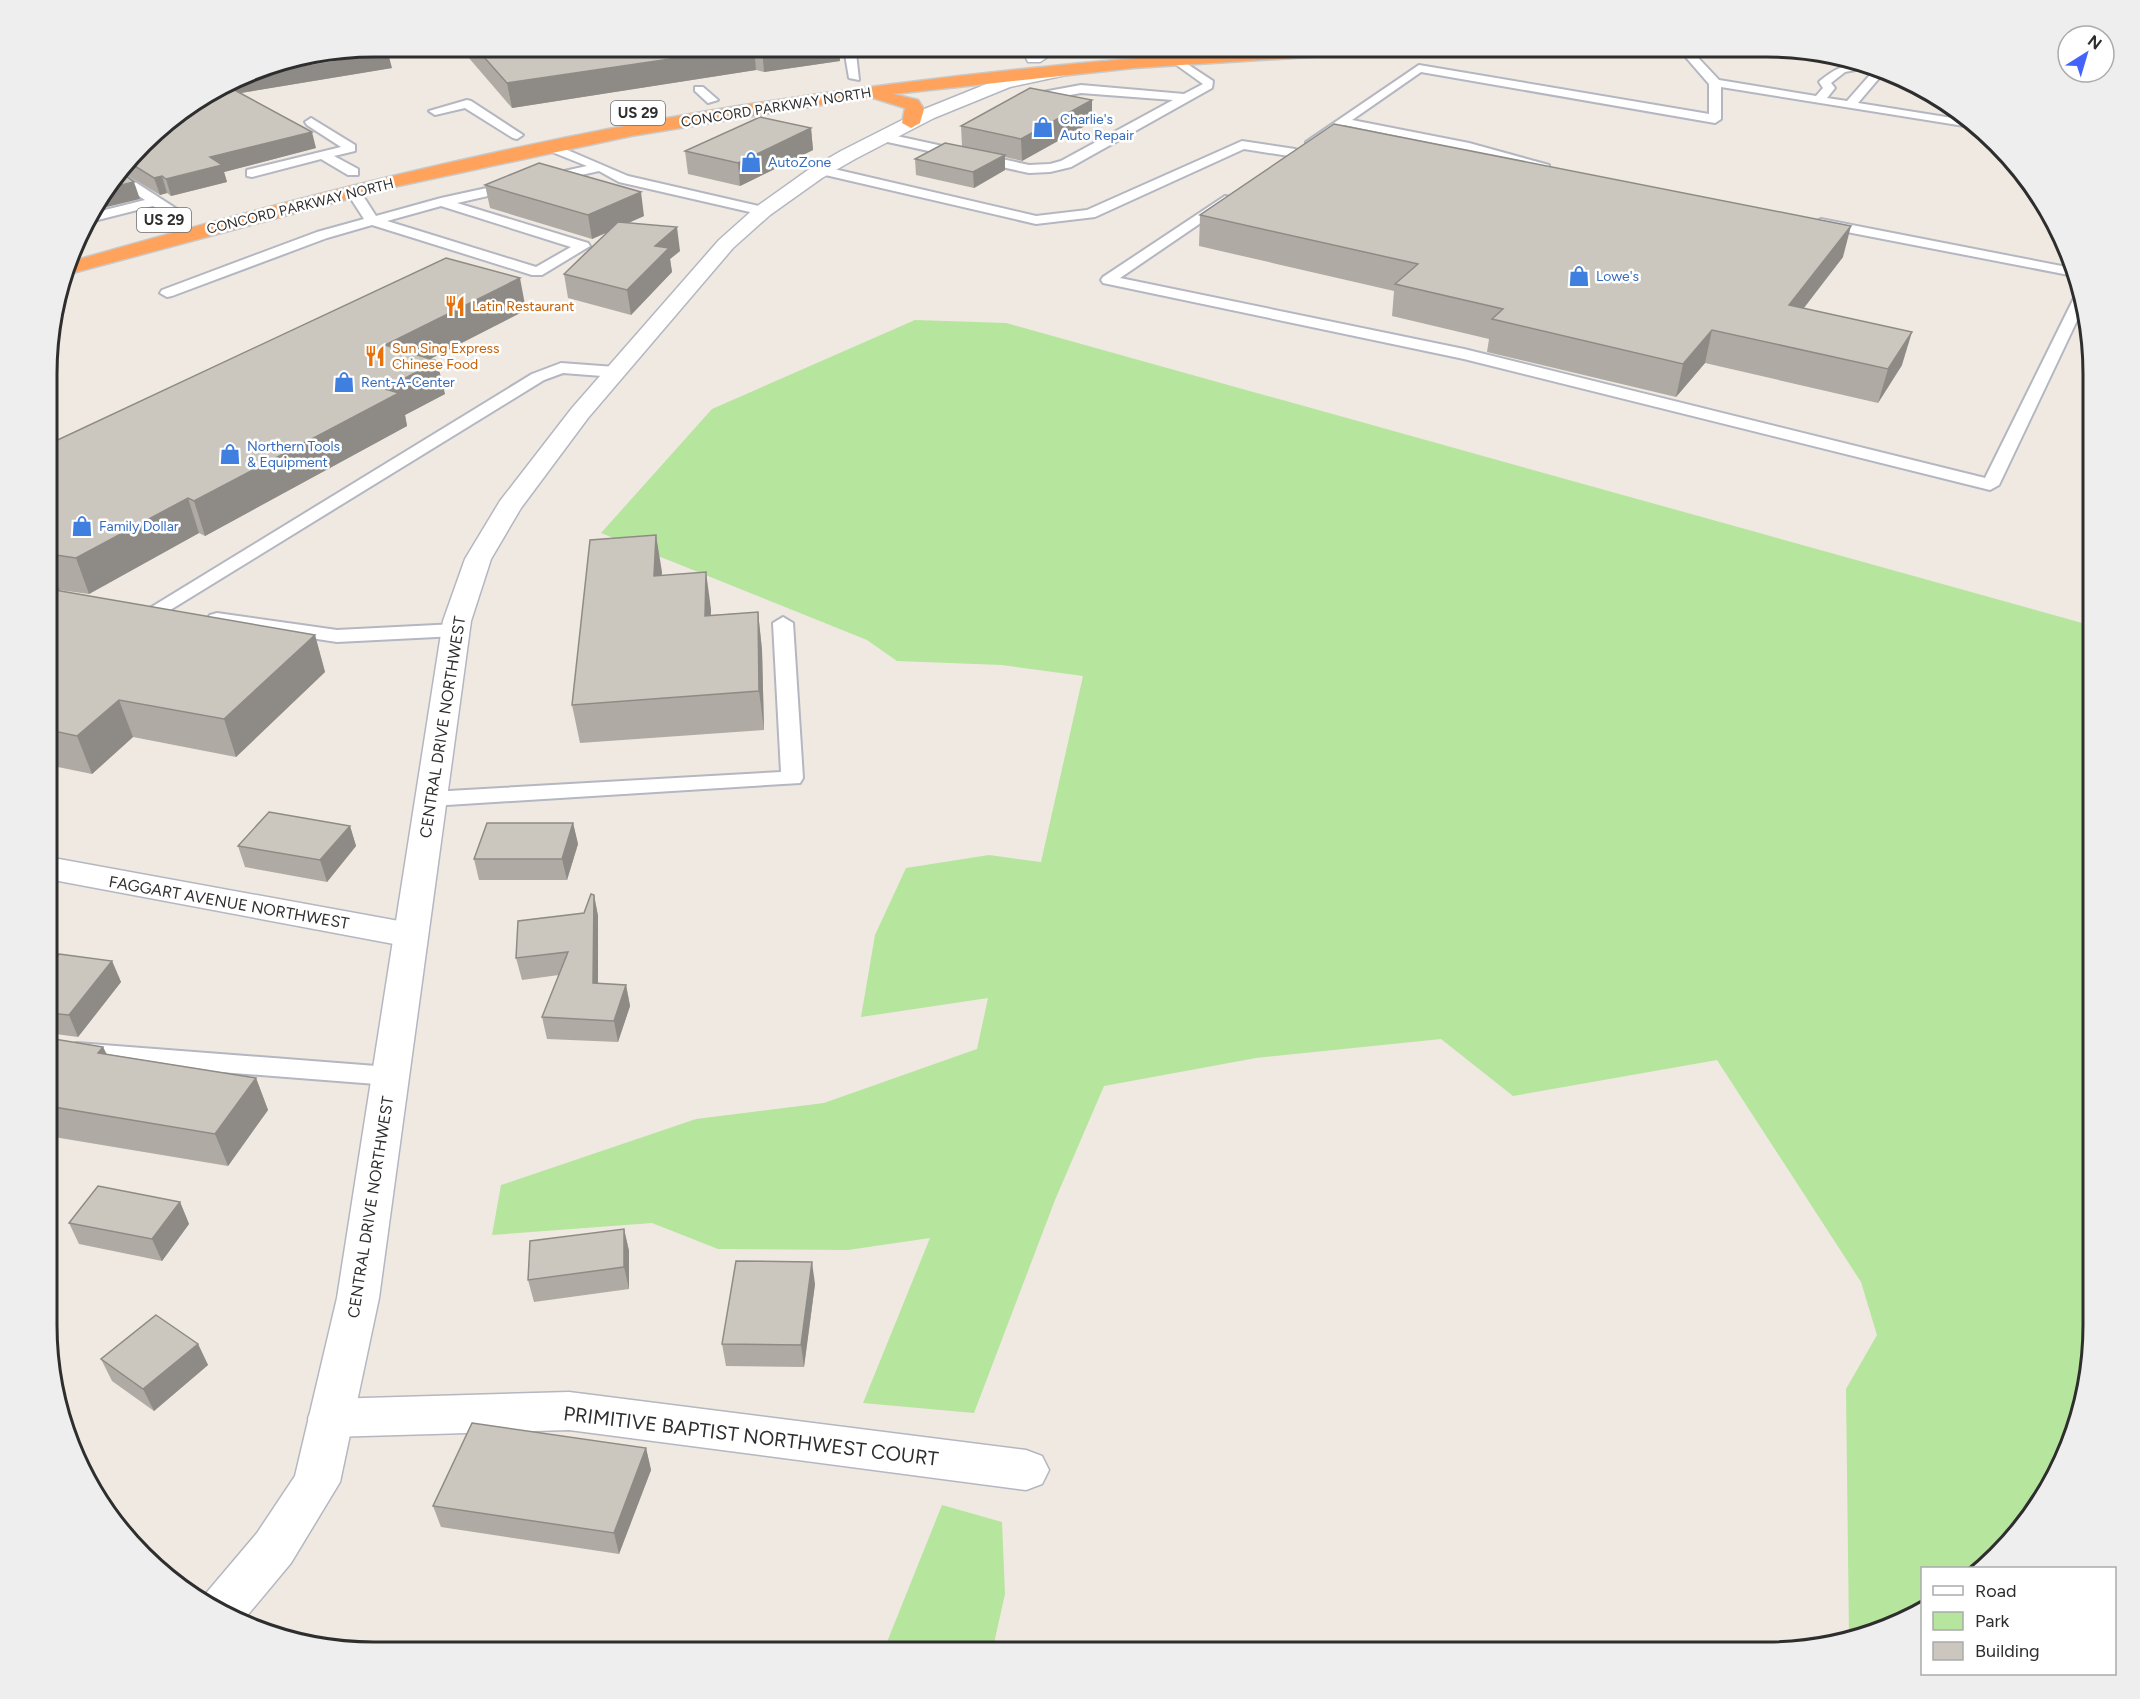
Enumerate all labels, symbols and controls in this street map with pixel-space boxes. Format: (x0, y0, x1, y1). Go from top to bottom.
north arrow (2056, 24, 2116, 84)
text: N (2084, 31, 2105, 54)
street label: CONCORD PARKWAY NORTH (680, 84, 872, 131)
road number: US 29 (611, 101, 665, 125)
place label: Charlie's Auto Repair (1060, 111, 1134, 144)
shop icon: Charlie's Auto Repair (1031, 115, 1055, 139)
shop icon: AutoZone (739, 150, 763, 174)
place label: AutoZone (768, 154, 832, 171)
street label: CONCORD PARKWAY NORTH (205, 175, 396, 238)
road number: US 29 (137, 208, 191, 232)
shop icon: Lowe's (1567, 264, 1591, 288)
place label: Lowe's (1596, 268, 1639, 285)
restaurant icon: Latin Restaurant (443, 294, 467, 318)
place label: Latin Restaurant (472, 298, 574, 315)
place label: Sun Sing Express Chinese Food (392, 340, 500, 373)
restaurant icon: Sun Sing Express Chinese Food (363, 344, 387, 368)
shop icon: Rent-A-Center (332, 370, 356, 394)
place label: Rent-A-Center (361, 374, 455, 391)
place label: Northern Tools & Equipment (247, 438, 340, 471)
shop icon: Northern Tools & Equipment (218, 442, 242, 466)
shop icon: Family Dollar (70, 514, 94, 538)
place label: Family Dollar (99, 518, 179, 535)
street label: CENTRAL DRIVE NORTHWEST (416, 615, 469, 839)
street label: FAGGART AVENUE NORTHWEST (107, 872, 351, 933)
street label: CENTRAL DRIVE NORTHWEST (344, 1095, 397, 1319)
street label: PRIMITIVE BAPTIST NORTHWEST COURT (562, 1401, 940, 1471)
legend (1921, 1567, 2116, 1675)
text: Road (1975, 1580, 2016, 1602)
text: Park (1975, 1610, 2010, 1632)
text: Building (1975, 1640, 2040, 1662)

